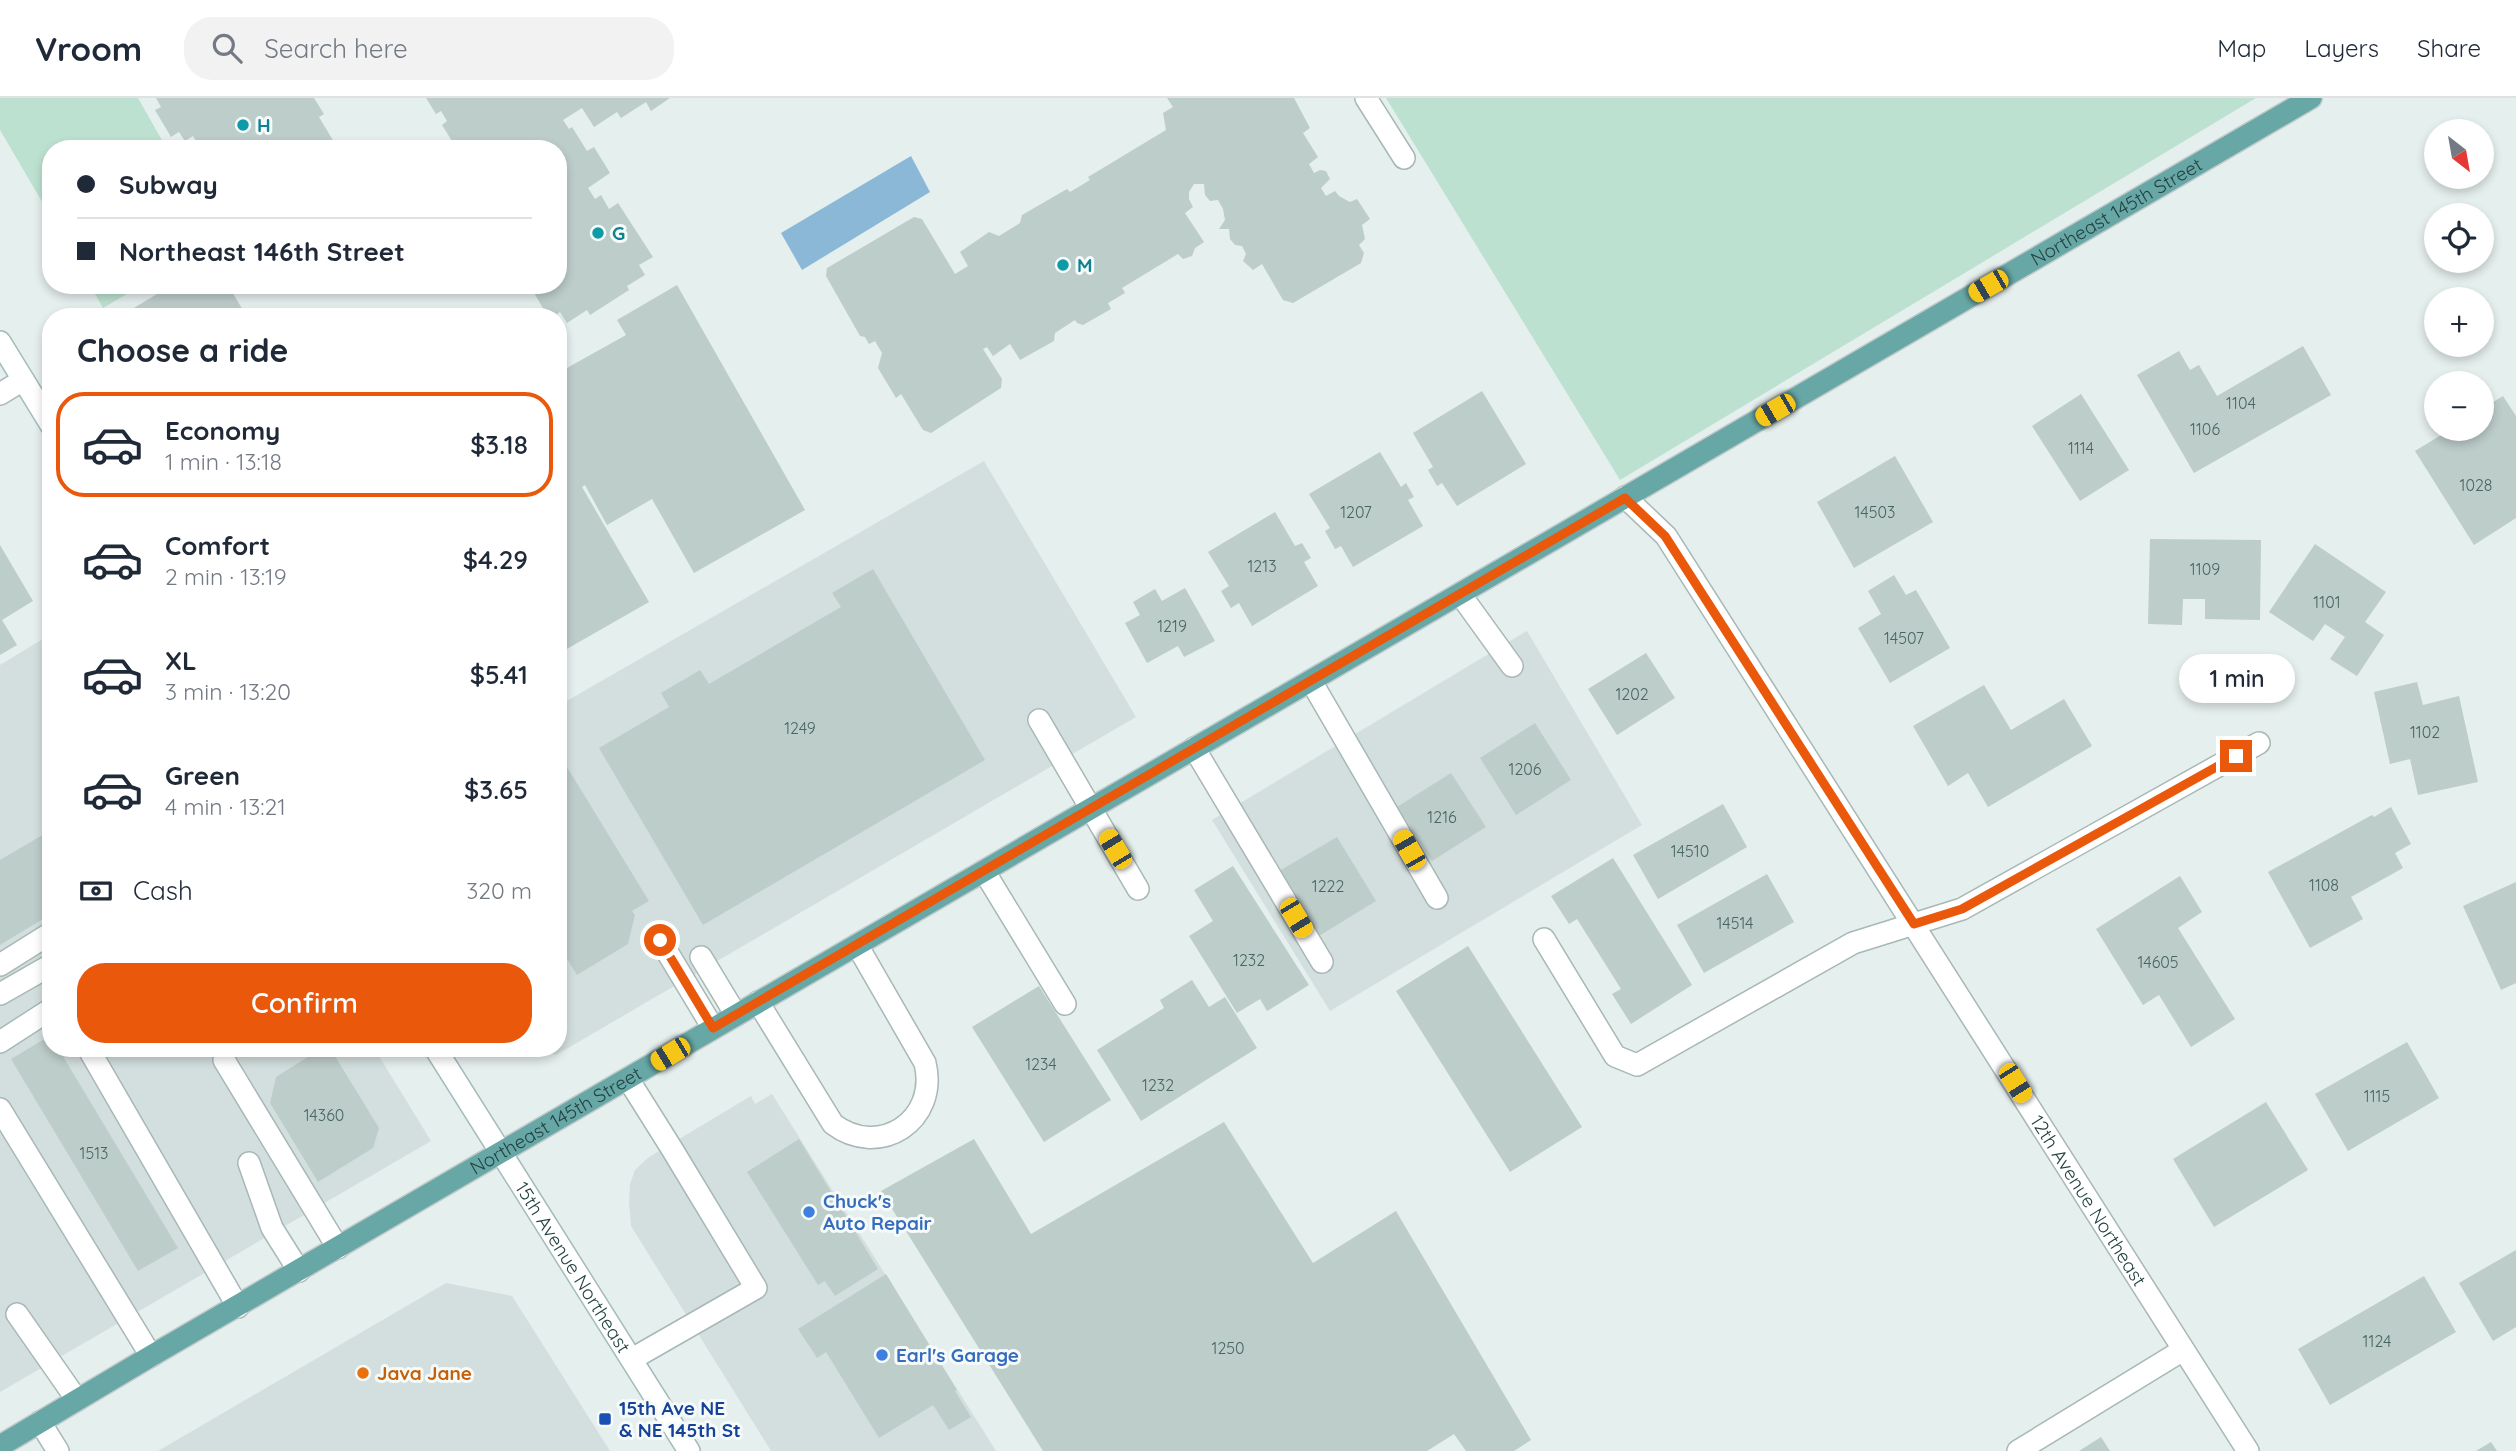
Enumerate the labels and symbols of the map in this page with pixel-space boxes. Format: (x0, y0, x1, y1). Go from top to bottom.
place label: H (257, 113, 271, 137)
marker: H (235, 117, 251, 133)
north arrow (2424, 119, 2494, 189)
street label: Northeast 145th Street (2026, 152, 2206, 271)
place label: G (612, 221, 625, 245)
marker: G (590, 225, 606, 241)
place label: M (1077, 253, 1093, 277)
marker: M (1055, 257, 1071, 273)
car (1965, 266, 2012, 306)
car (1752, 390, 1799, 430)
house number: 1104 (2226, 393, 2256, 413)
house number: 1106 (2190, 419, 2220, 439)
house number: 1114 (2068, 438, 2094, 458)
house number: 1028 (2460, 475, 2492, 495)
house number: 1207 (1340, 502, 1372, 522)
house number: 14503 (1855, 502, 1895, 522)
house number: 1213 (1247, 556, 1277, 576)
house number: 1109 (2190, 559, 2220, 579)
house number: 1101 (2313, 592, 2341, 612)
house number: 1219 (1157, 616, 1187, 636)
house number: 14507 (1884, 628, 1924, 648)
callout: 1 min (2178, 654, 2294, 704)
house number: 1202 (1615, 684, 1649, 704)
house number: 1249 (784, 718, 816, 738)
house number: 1102 (2410, 722, 2440, 742)
route end (2220, 740, 2252, 772)
house number: 1206 (1509, 759, 1542, 779)
house number: 1216 (1427, 807, 1457, 827)
car (1096, 826, 1135, 872)
car (1390, 827, 1429, 873)
house number: 14510 (1671, 841, 1709, 861)
house number: 1108 (2309, 875, 2339, 895)
house number: 1222 (1312, 876, 1344, 896)
car (1277, 895, 1316, 941)
house number: 14514 (1716, 913, 1754, 933)
route start (644, 924, 676, 956)
house number: 1232 (1233, 950, 1265, 970)
house number: 14605 (2138, 952, 2178, 972)
car (647, 1034, 694, 1074)
house number: 1234 (1025, 1054, 1057, 1074)
car (1995, 1060, 2036, 1106)
street label: Northeast 145th Street (466, 1061, 646, 1180)
house number: 1232 (1142, 1075, 1174, 1095)
house number: 1115 (2364, 1086, 2390, 1106)
house number: 14360 (304, 1105, 344, 1125)
street label: 12th Avenue Northeast (2025, 1110, 2152, 1290)
house number: 1513 (80, 1143, 108, 1163)
street label: 15th Avenue Northeast (510, 1177, 636, 1357)
place label: Chuck's Auto Repair (823, 1189, 932, 1235)
marker: Chuck's Auto Repair (801, 1204, 817, 1220)
house number: 1124 (2363, 1331, 2391, 1351)
house number: 1250 (1211, 1338, 1245, 1358)
place label: Earl's Garage (896, 1343, 1019, 1367)
marker: Earl's Garage (874, 1347, 890, 1363)
place label: Java Jane (377, 1361, 472, 1385)
marker: Java Jane (355, 1365, 371, 1381)
place label: 15th Ave NE & NE 145th St (619, 1396, 741, 1442)
marker: 15th Ave NE & NE 145th St (597, 1411, 613, 1427)

